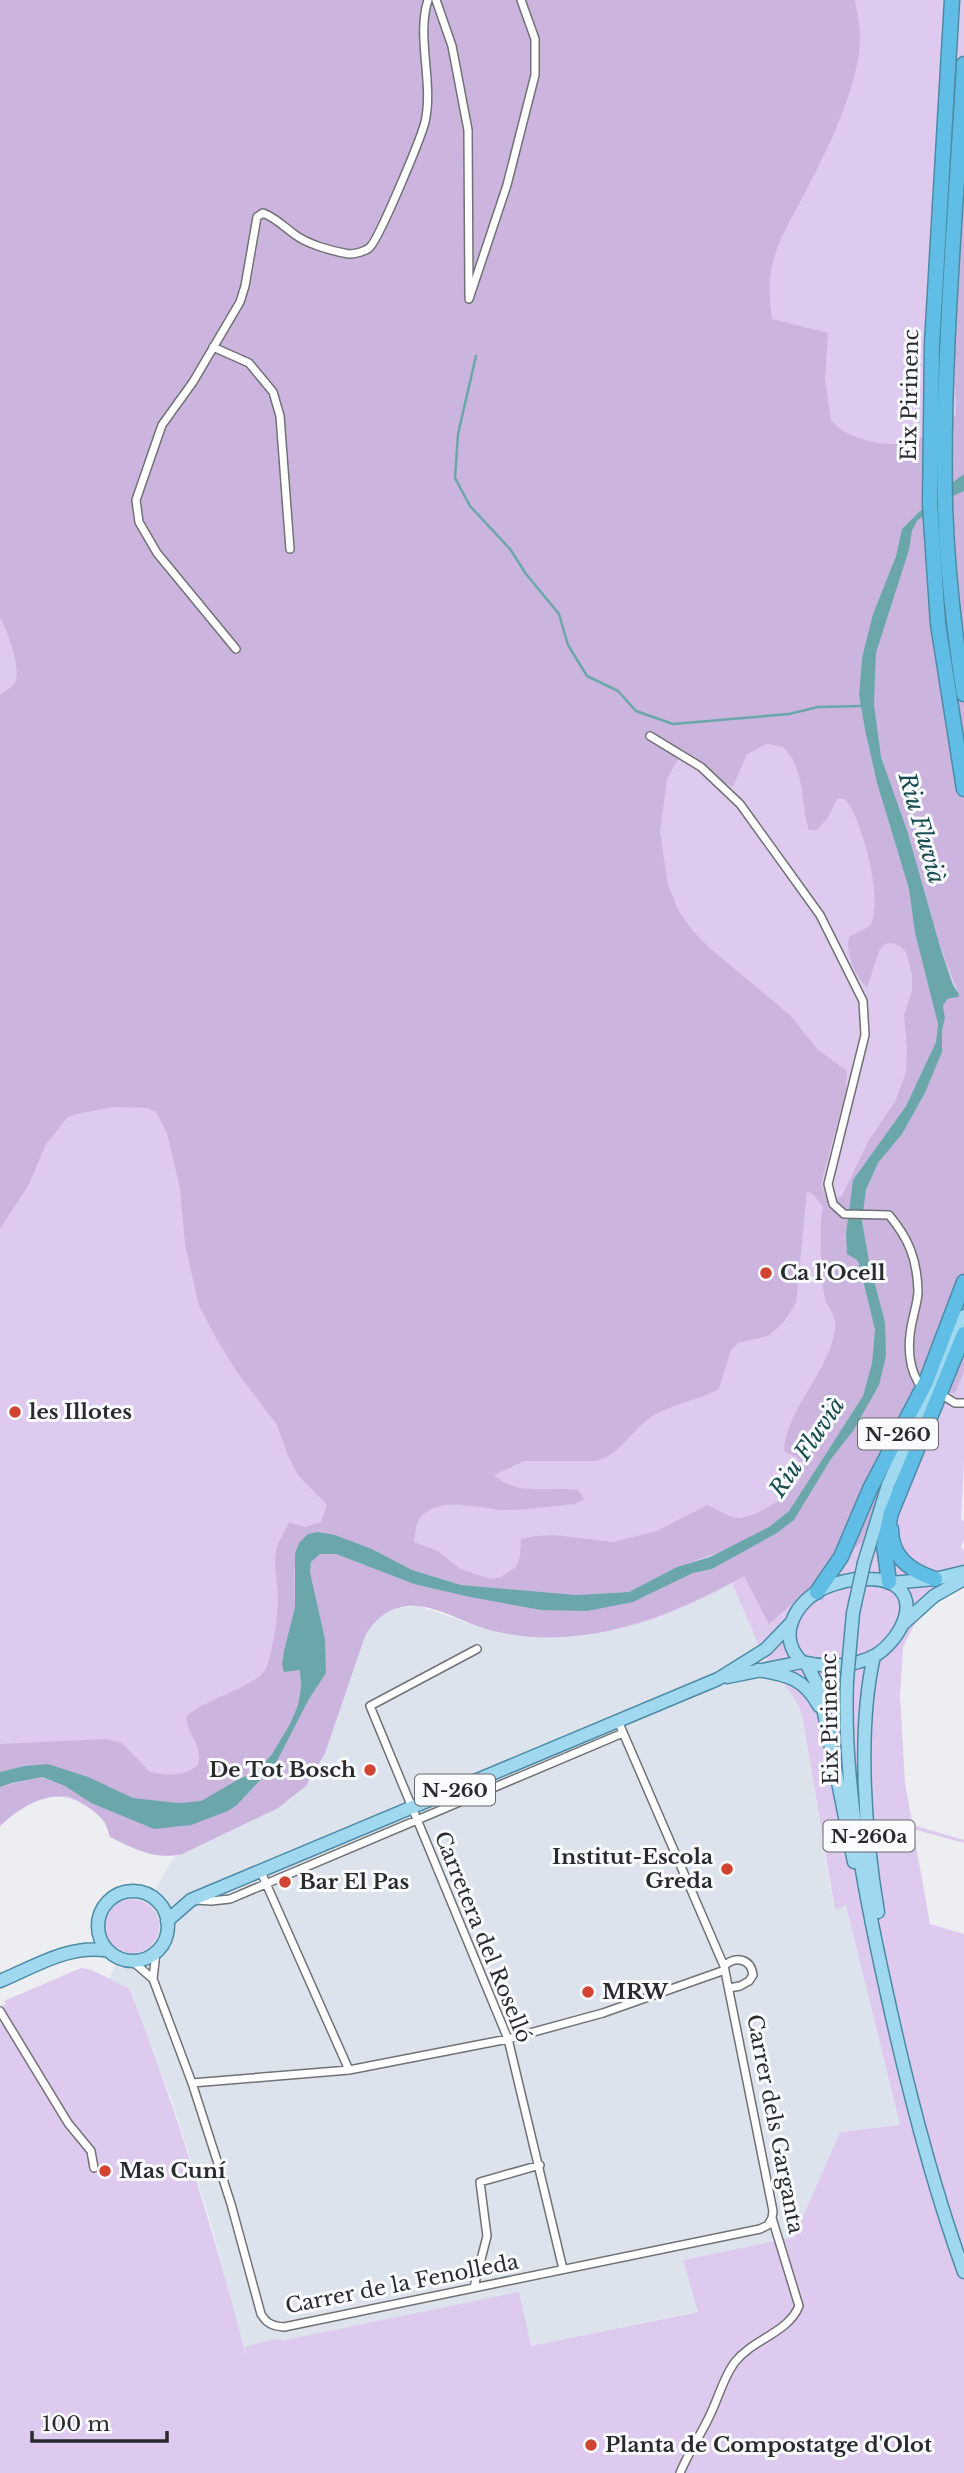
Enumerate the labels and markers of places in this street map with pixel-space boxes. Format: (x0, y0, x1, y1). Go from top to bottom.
place label: Ca l'Ocell (780, 1260, 886, 1286)
marker: Ca l'Ocell (758, 1265, 774, 1281)
place label: les Illotes (29, 1399, 132, 1425)
marker: les Illotes (7, 1404, 23, 1420)
place label: De Tot Bosch (209, 1757, 356, 1783)
marker: De Tot Bosch (362, 1762, 378, 1778)
place label: Institut-Escola Greda (552, 1844, 713, 1894)
marker: Institut-Escola Greda (719, 1861, 735, 1877)
place label: Bar El Pas (299, 1869, 409, 1895)
marker: Bar El Pas (277, 1874, 293, 1890)
place label: MRW (602, 1979, 669, 2005)
marker: MRW (580, 1984, 596, 2000)
place label: Mas Cuní (119, 2158, 226, 2184)
marker: Mas Cuní (97, 2163, 113, 2179)
place label: Planta de Compostatge d'Olot (605, 2432, 932, 2458)
marker: Planta de Compostatge d'Olot (583, 2437, 599, 2453)

